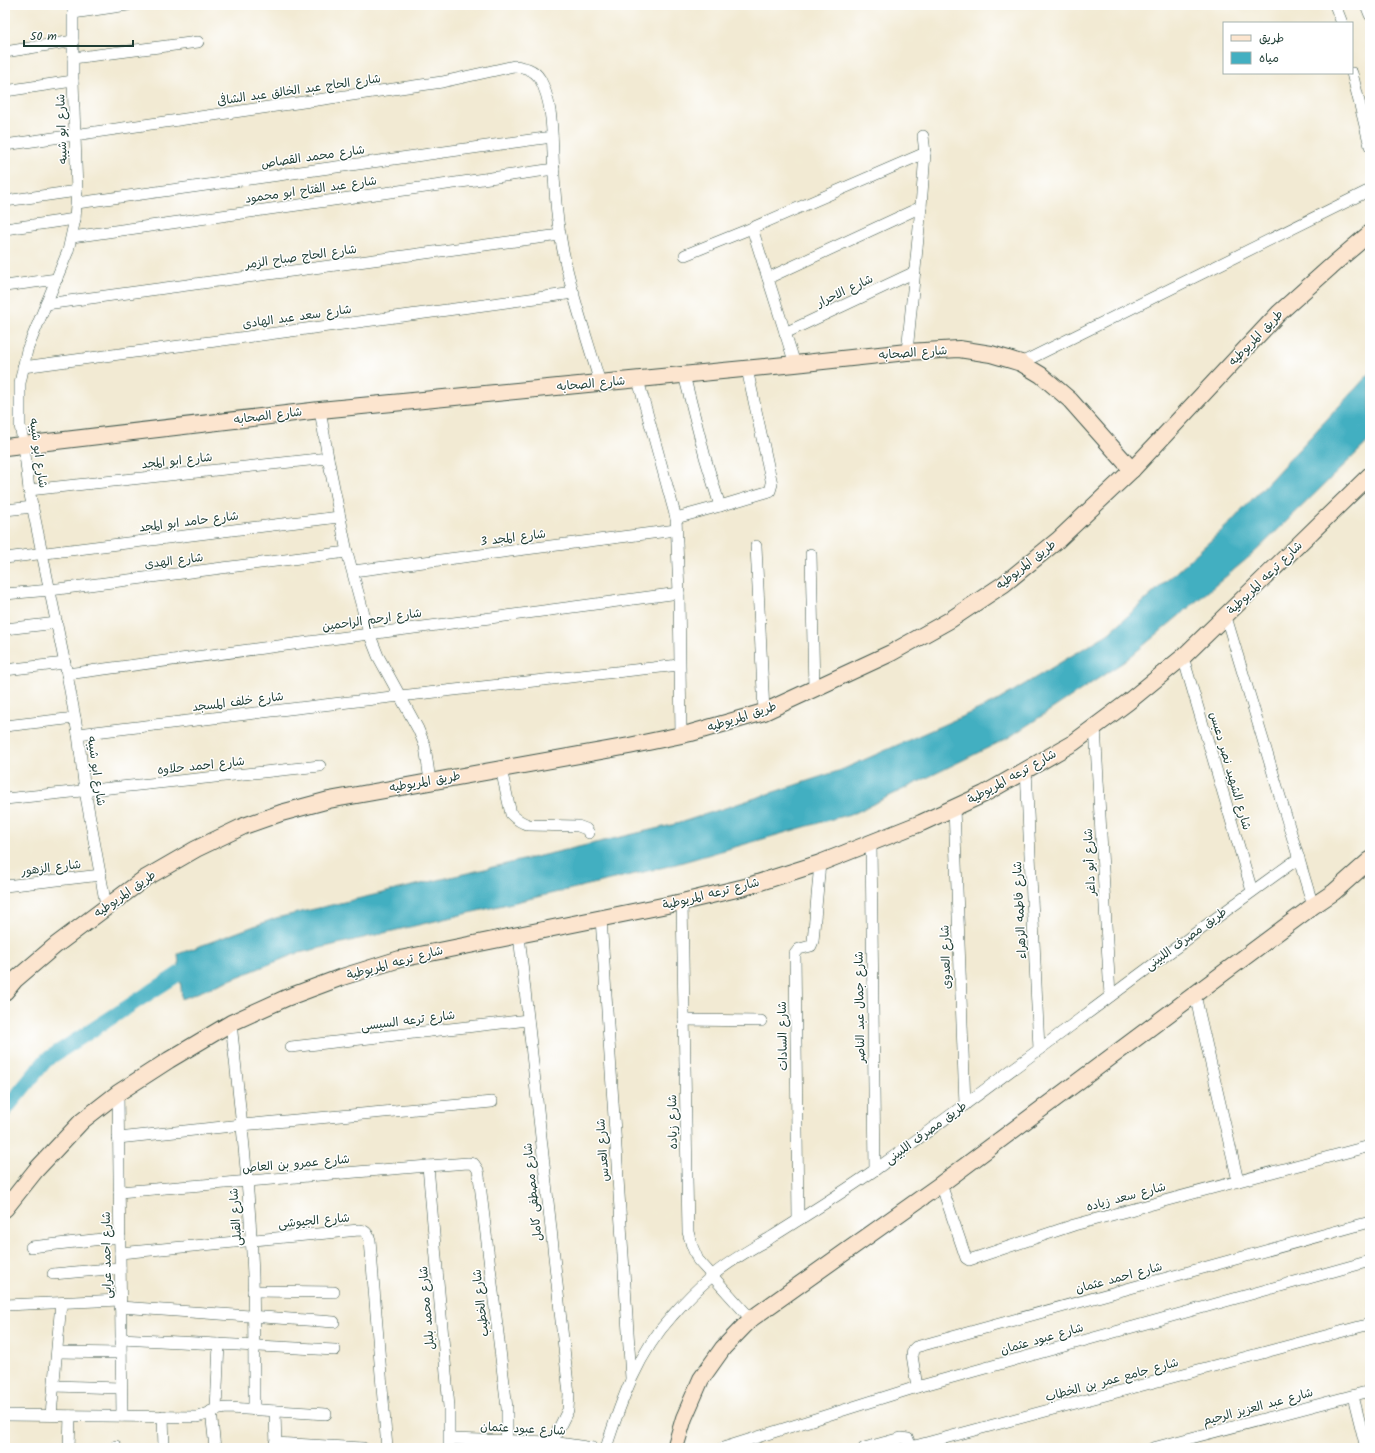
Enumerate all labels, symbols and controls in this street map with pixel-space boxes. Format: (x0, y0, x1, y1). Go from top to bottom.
scale bar (24, 22, 133, 48)
legend (1223, 22, 1353, 74)
text: 50 m (30, 27, 57, 46)
text: طريق (1259, 29, 1284, 48)
text: مياه (1259, 49, 1279, 68)
street label: شارع الحاج عبد الخالق عبد الشافى (216, 69, 382, 111)
street label: شارع ابو شيبه (51, 94, 73, 164)
street label: شارع محمد القصاص (260, 140, 366, 174)
street label: شارع عبد الفتاح ابو محمود (244, 171, 378, 209)
street label: شارع الحاج صباح الزمر (243, 240, 358, 274)
street label: شارع الاحرار (813, 270, 877, 313)
street label: شارع سعد عبد الهادى (241, 300, 353, 334)
street label: طريق المريوطيه (1224, 306, 1288, 370)
street label: شارع الصحابه (878, 341, 948, 365)
street label: شارع الصحابه (556, 372, 626, 396)
street label: شارع الصحابه (233, 402, 303, 430)
street label: شارع ابو شيبه (24, 417, 52, 489)
street label: شارع ابو المجد (141, 448, 213, 474)
street label: شارع حامد ابو المجد (138, 506, 240, 538)
street label: شارع المجد 3 (479, 525, 547, 551)
street label: طريق المريوطيه (992, 535, 1060, 595)
street label: شارع ترعه المريوطية (1223, 537, 1307, 619)
street label: شارع الهدى (143, 548, 205, 574)
street label: شارع ارحم الراحمين (321, 604, 423, 636)
street label: شارع خلف المسجد (191, 687, 285, 717)
street label: طريق المريوطيه (705, 697, 779, 737)
street label: شارع الشهيد نصر دعبس (1204, 710, 1256, 832)
street label: شارع ابو شيبه (82, 735, 110, 807)
street label: شارع ترعه المريوطية (964, 745, 1060, 809)
street label: شارع احمد حلاوه (156, 752, 246, 780)
street label: طريق المريوطيه (388, 766, 462, 798)
street label: شارع أبو داغر (1079, 828, 1101, 897)
street label: شارع الزهور (19, 855, 82, 881)
street label: شارع فاطمه الزهراء (1008, 861, 1032, 959)
street label: طريق المريوطيه (90, 866, 160, 922)
street label: شارع ترعه المريوطية (661, 873, 761, 915)
street label: طريق مصرف اللبينى (1141, 903, 1231, 975)
street label: شارع العدوى (935, 925, 957, 989)
street label: شارع ترعه المريوطية (345, 941, 445, 985)
street label: شارع جمال عبد الناصر (850, 951, 870, 1064)
street label: شارع السادات (773, 1001, 793, 1071)
street label: شارع ترعه السيسى (360, 1006, 456, 1036)
street label: شارع زياده (663, 1094, 683, 1150)
street label: طريق مصرف اللبينى (881, 1097, 971, 1169)
street label: شارع العدس (591, 1118, 615, 1182)
street label: شارع مصطفى كامل (518, 1142, 548, 1242)
street label: شارع عمرو بن العاص (241, 1150, 351, 1178)
street label: شارع سعد زياده (1084, 1177, 1168, 1217)
street label: شارع القبلى (224, 1187, 248, 1247)
street label: شارع الجيوشى (277, 1208, 351, 1234)
street label: شارع احمد عرابى (97, 1211, 117, 1299)
street label: شارع احمد عثمان (1073, 1257, 1165, 1299)
street label: شارع محمد بلبل (414, 1265, 440, 1351)
street label: شارع الخطيب (467, 1268, 495, 1338)
street label: شارع عبود عثمان (998, 1318, 1086, 1360)
street label: شارع جامع عمر بن الخطاب (1043, 1353, 1181, 1407)
street label: شارع عبد العزيز الرحيم (1201, 1383, 1315, 1431)
street label: شارع عبود عثمان (480, 1417, 566, 1441)

